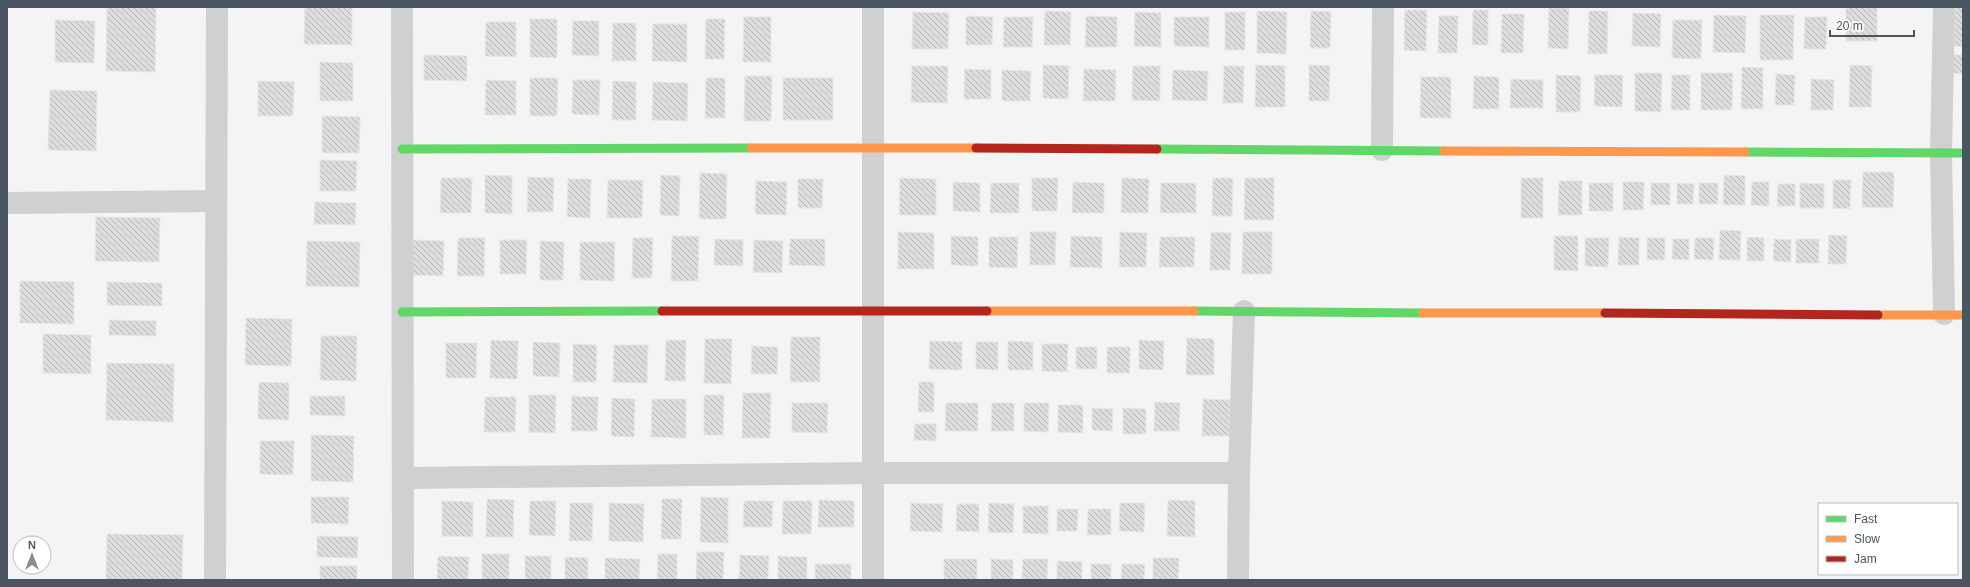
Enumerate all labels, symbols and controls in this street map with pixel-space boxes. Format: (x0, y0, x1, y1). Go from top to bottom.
scale bar (1830, 12, 1914, 38)
text: 20 m (1836, 19, 1863, 33)
legend (1818, 503, 1958, 575)
text: Fast (1854, 512, 1878, 526)
text: Slow (1854, 532, 1880, 546)
north arrow (12, 535, 52, 575)
text: N (28, 539, 36, 551)
text: Jam (1854, 552, 1877, 566)

